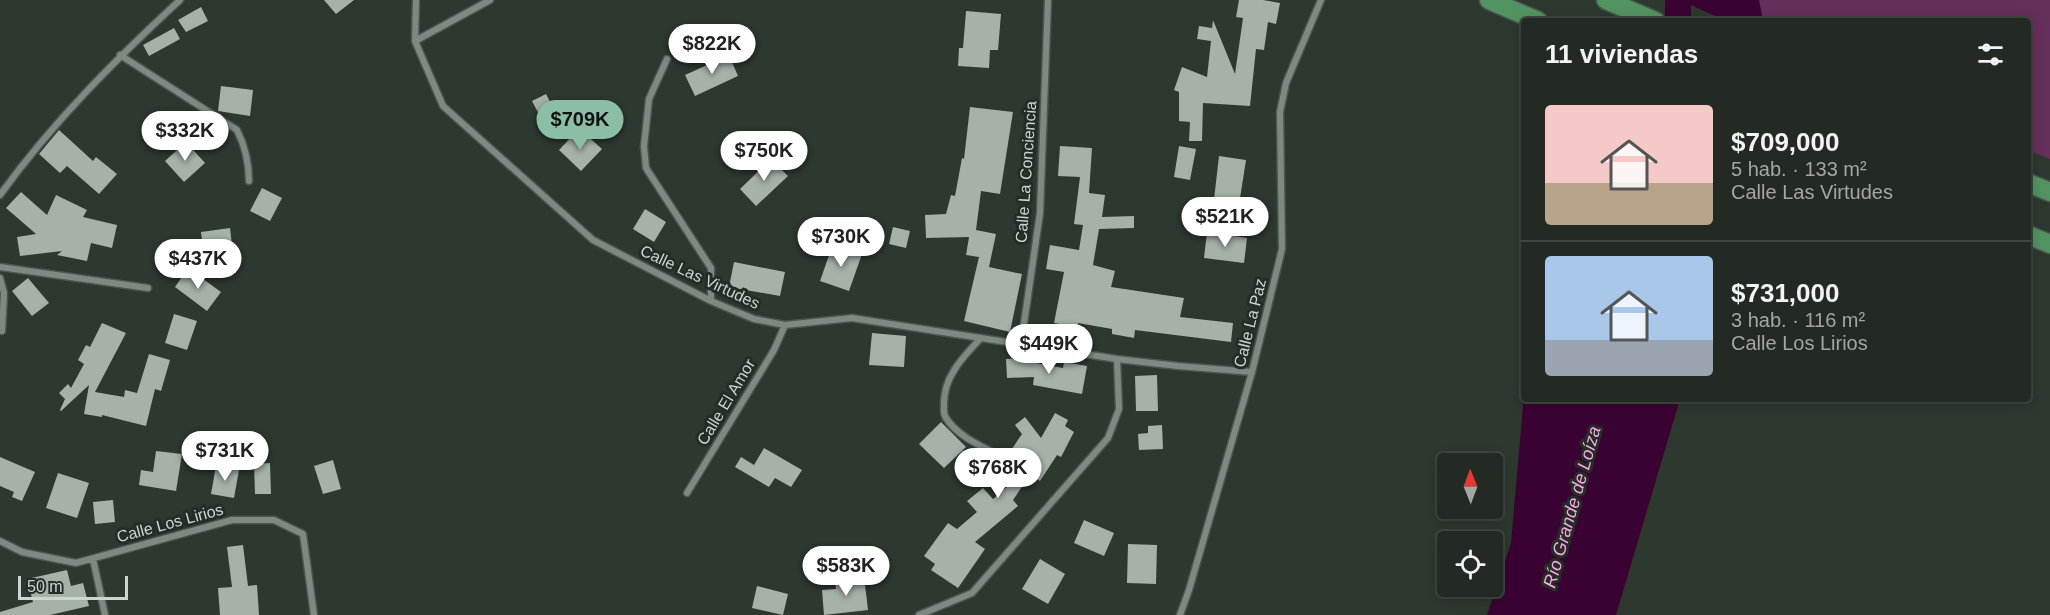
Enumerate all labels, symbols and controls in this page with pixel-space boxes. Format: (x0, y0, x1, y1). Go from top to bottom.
pin: $822K (670, 24, 754, 75)
text: $822K (683, 32, 741, 54)
icon: filters (1974, 38, 2007, 71)
text: 11 viviendas (1545, 39, 1698, 69)
pin: $709K (538, 100, 622, 151)
street label: Calle La Conciencia (1013, 100, 1039, 244)
text: $709K (551, 108, 609, 130)
pin: $332K (143, 111, 227, 162)
text: $332K (156, 119, 214, 141)
text: $709,000 (1731, 127, 1839, 157)
icon: home (1593, 129, 1665, 201)
pin: $750K (722, 131, 806, 182)
text: $750K (735, 139, 793, 161)
text: 5 hab. · 133 m² (1731, 158, 1867, 180)
text: Calle Las Virtudes (1731, 181, 1893, 203)
pin: $521K (1183, 197, 1267, 248)
text: $521K (1196, 205, 1254, 227)
pin: $730K (799, 217, 883, 268)
text: $730K (812, 225, 870, 247)
pin: $437K (156, 239, 240, 290)
street label: Calle Las Virtudes (638, 242, 762, 312)
text: $437K (169, 247, 227, 269)
street label: Calle La Paz (1231, 277, 1269, 369)
text: $731,000 (1731, 278, 1839, 308)
icon: home (1593, 280, 1665, 352)
text: 3 hab. · 116 m² (1731, 309, 1865, 331)
pin: $449K (1007, 324, 1091, 375)
text: $449K (1020, 332, 1078, 354)
text: Calle Los Lirios (1731, 332, 1868, 354)
street label: Calle El Amor (694, 356, 759, 448)
water label: Río Grande de Loíza (1539, 424, 1605, 590)
pin: $731K (183, 431, 267, 482)
text: $731K (196, 439, 254, 461)
pin: $768K (956, 448, 1040, 499)
north arrow (1437, 453, 1503, 519)
map controls (1437, 453, 1503, 597)
text: $768K (969, 456, 1027, 478)
street label: Calle Los Lirios (115, 501, 225, 545)
button: locate (1437, 531, 1503, 597)
pin: $583K (804, 546, 888, 597)
text: $583K (817, 554, 875, 576)
scale bar (18, 573, 128, 600)
text: 50 m (27, 578, 63, 595)

